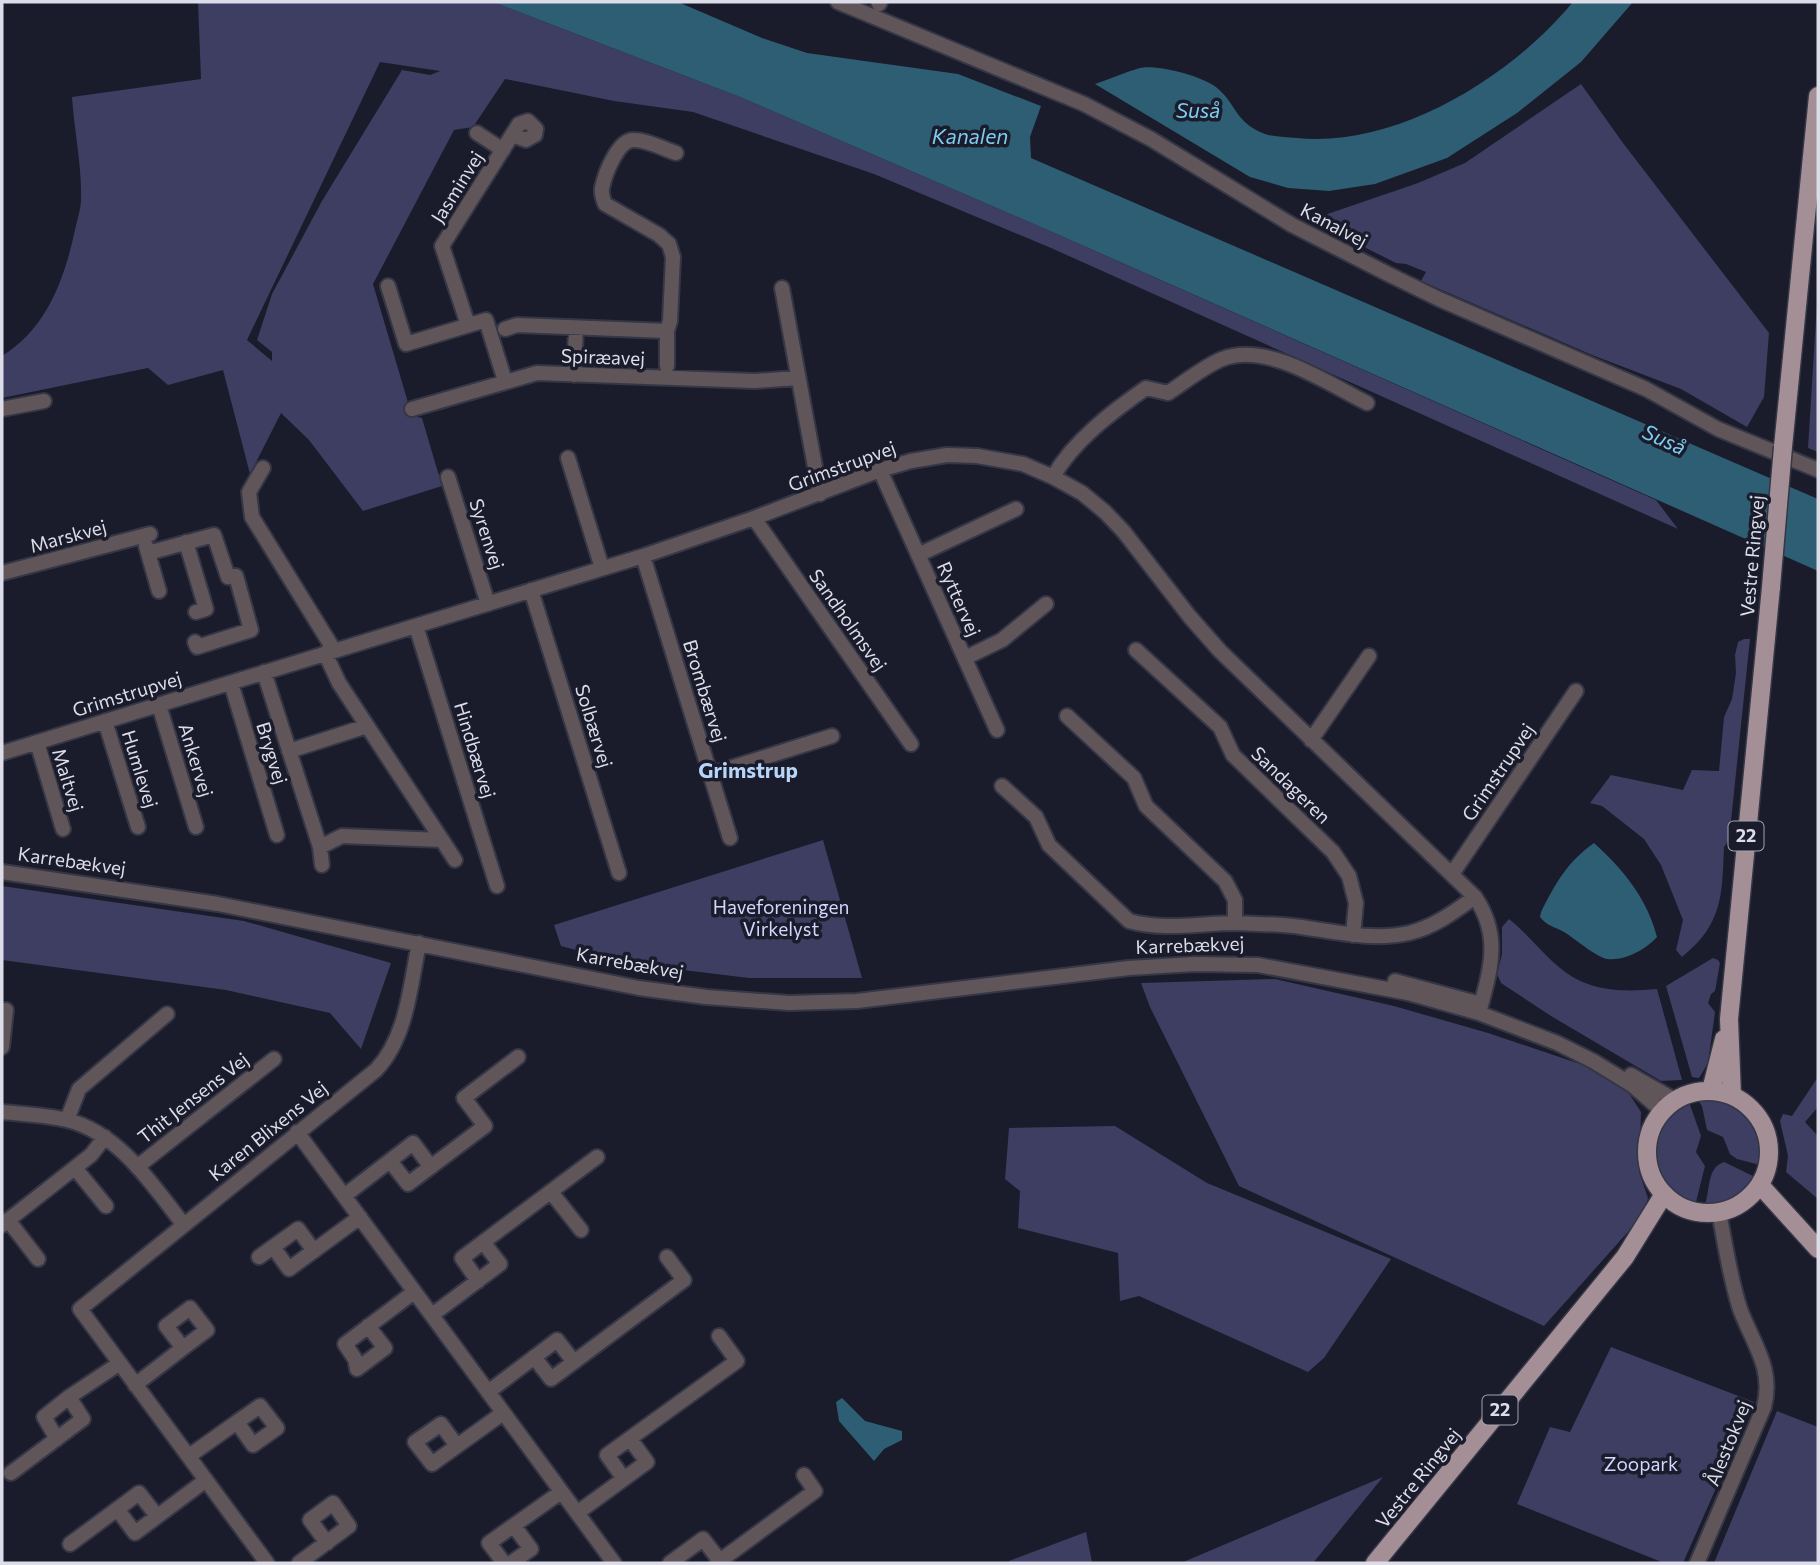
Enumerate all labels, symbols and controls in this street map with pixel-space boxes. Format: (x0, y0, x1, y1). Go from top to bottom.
water label: Suså (1176, 97, 1220, 122)
water label: Kanalen (932, 123, 1008, 148)
street label: Jasminvej (425, 146, 488, 227)
street label: Kanalvej (1297, 197, 1372, 252)
street label: Spiræavej (561, 344, 645, 369)
water label: Suså (1639, 418, 1690, 459)
street label: Grimstrupvej (785, 435, 899, 496)
street label: Vestre Ringvej (1735, 494, 1768, 618)
street label: Syrenvej (465, 496, 510, 572)
street label: Marskvej (27, 514, 109, 557)
street label: Ryttervej (933, 558, 986, 640)
street label: Sandholmsvej (805, 564, 892, 675)
street label: Brombærvej (679, 637, 732, 745)
street label: Grimstrupvej (70, 666, 184, 721)
street label: Solbærvej (571, 681, 618, 770)
street label: Hindbærvej (450, 699, 501, 801)
street label: Brygvej (252, 719, 293, 787)
street label: Grimstrupvej (1457, 719, 1539, 825)
street label: Ankervej (174, 720, 219, 799)
street label: Humlevej (118, 727, 163, 811)
street label: Sandageren (1247, 741, 1336, 828)
street label: Maltvej (48, 745, 89, 814)
district label: Grimstrup (698, 757, 798, 782)
road number: 22 (1728, 822, 1764, 850)
street label: Karrebækvej (17, 842, 128, 879)
park label: Haveforeningen Virkelyst (713, 895, 849, 940)
street label: Karrebækvej (1135, 931, 1245, 958)
street label: Karrebækvej (574, 942, 686, 983)
street label: Thit Jensens Vej (133, 1047, 253, 1148)
street label: Karen Blixens Vej (204, 1076, 332, 1185)
road number: 22 (1482, 1395, 1518, 1424)
street label: Ålestokvej (1699, 1396, 1755, 1489)
street label: Vestre Ringvej (1370, 1423, 1465, 1532)
park label: Zoopark (1604, 1452, 1678, 1475)

